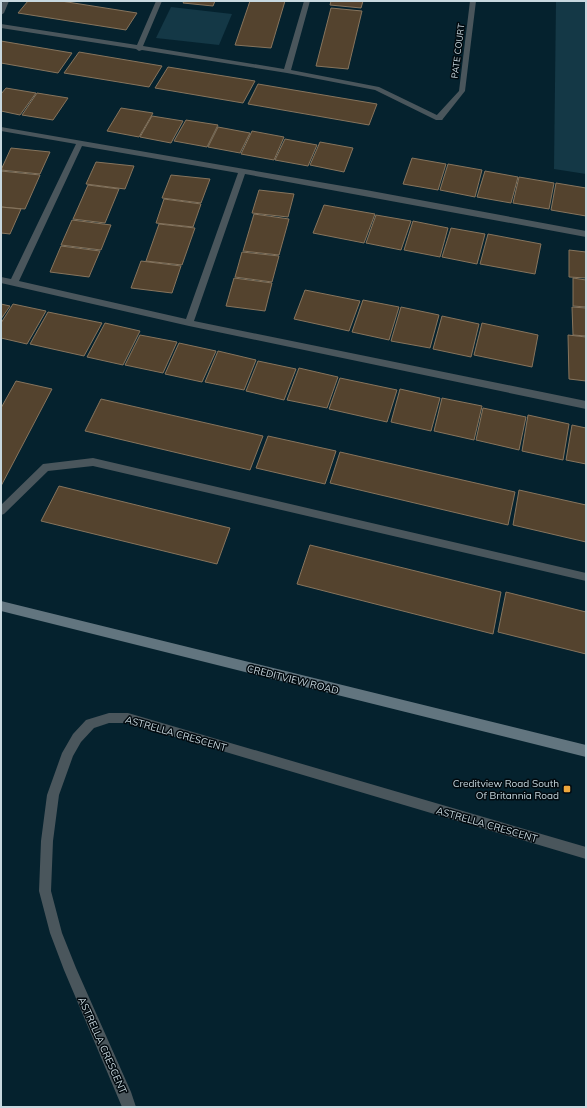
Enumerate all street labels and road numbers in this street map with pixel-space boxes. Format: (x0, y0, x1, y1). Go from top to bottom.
street label: PATE COURT (449, 22, 466, 79)
street label: CREDITVIEW ROAD (246, 662, 340, 697)
street label: ASTRELLA CRESCENT (124, 713, 228, 754)
street label: ASTRELLA CRESCENT (435, 804, 539, 845)
street label: ASTRELLA CRESCENT (75, 995, 130, 1096)

